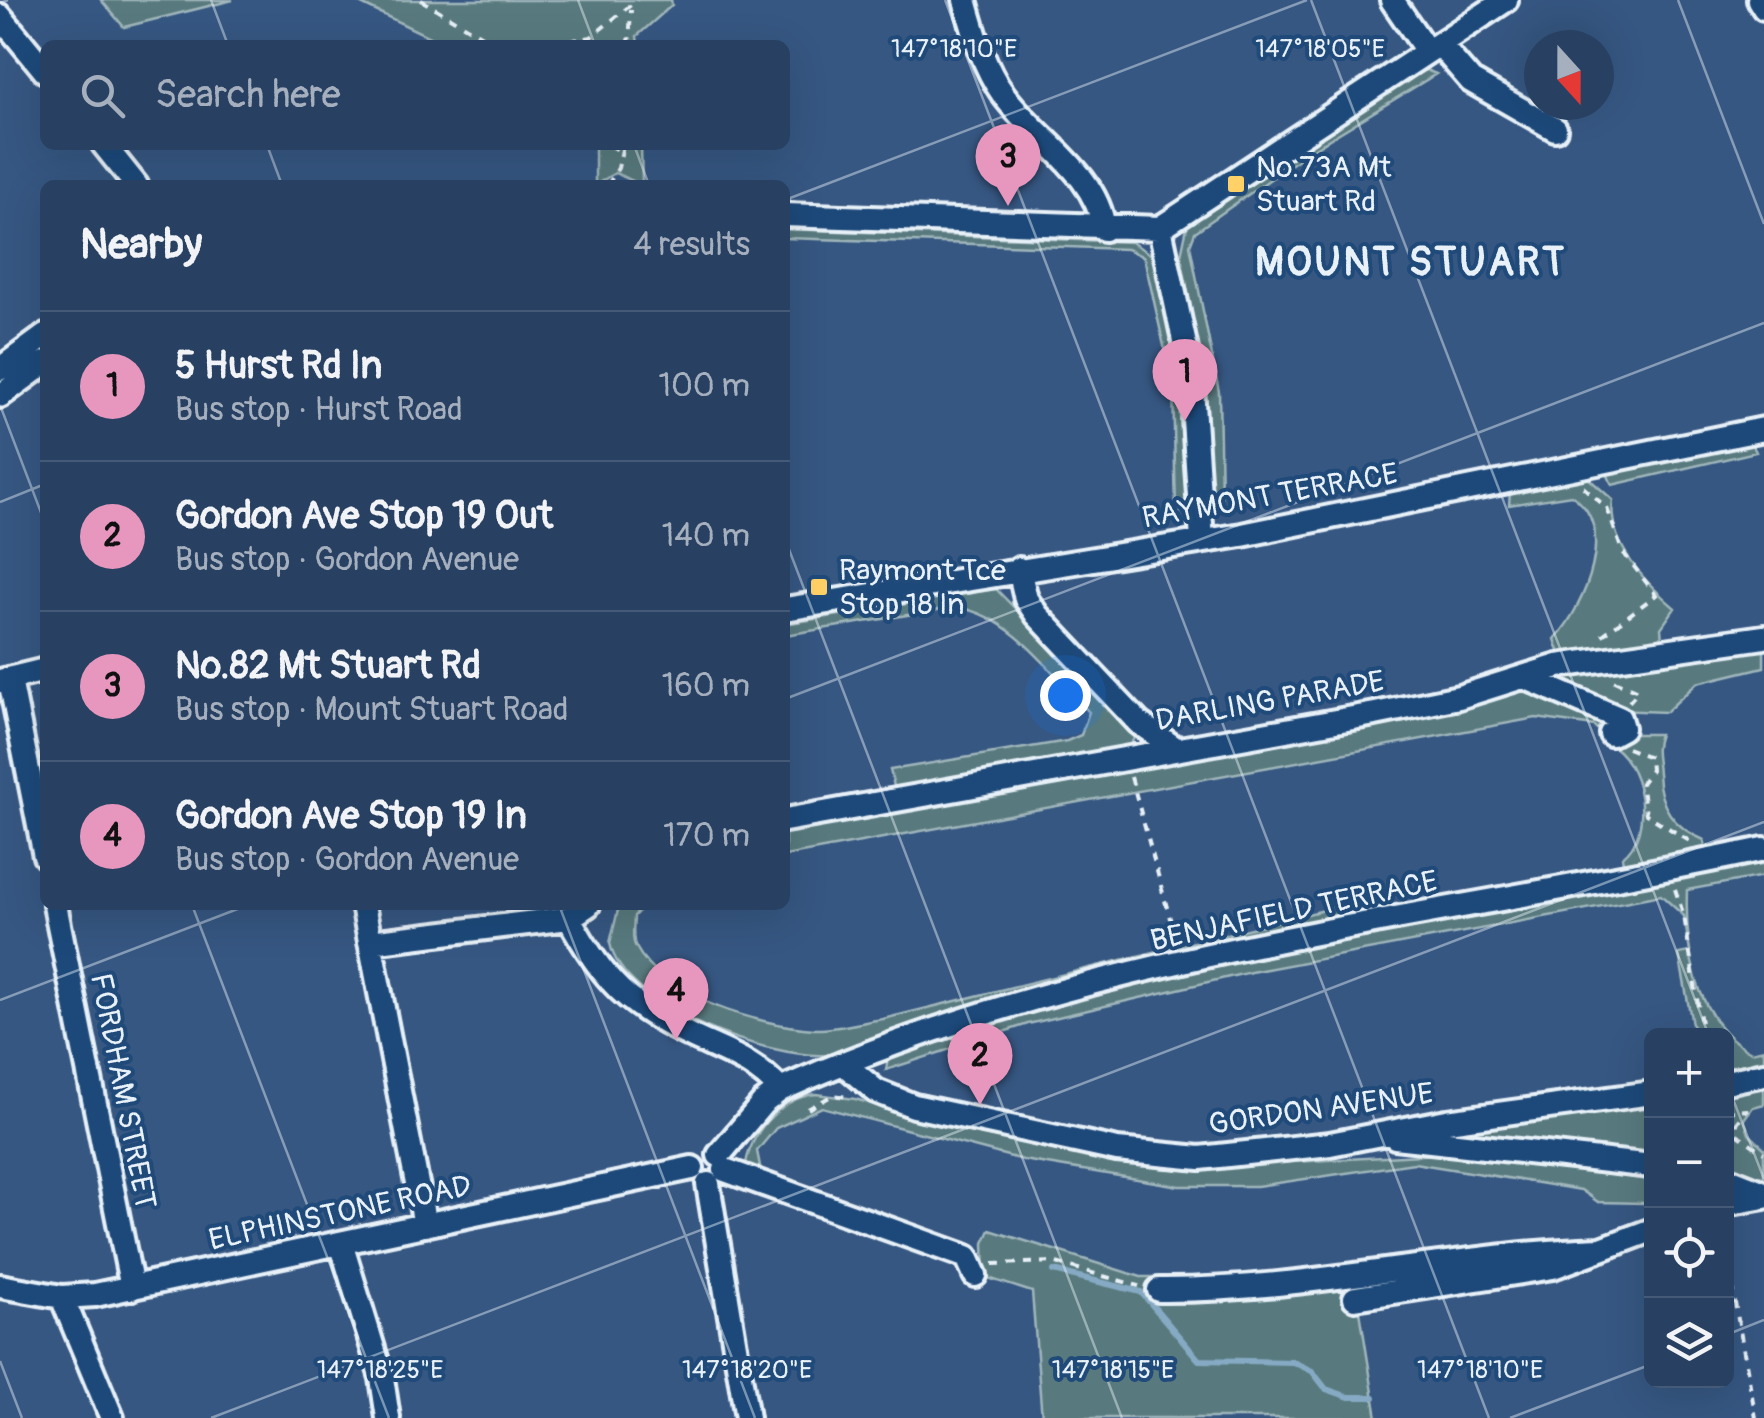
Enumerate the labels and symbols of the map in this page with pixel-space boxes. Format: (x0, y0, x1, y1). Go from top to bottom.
north arrow (1524, 30, 1614, 120)
text: 147°18'10"E (891, 34, 1017, 65)
text: 147°18'05"E (1255, 34, 1385, 65)
pin: 3 (976, 124, 1040, 206)
place label: No.73A Mt Stuart Rd (1256, 149, 1392, 220)
marker: No.73A Mt Stuart Rd (1225, 173, 1247, 195)
district label: MOUNT STUART (1255, 238, 1567, 287)
pin: 1 (1152, 338, 1218, 421)
street label: RAYMONT TERRACE (1139, 455, 1401, 537)
place label: Raymont Tce Stop 18 In (839, 552, 1006, 623)
marker: Raymont Tce Stop 18 In (808, 576, 830, 598)
street label: DARLING PARADE (1153, 663, 1387, 739)
your location (1040, 670, 1091, 721)
street label: BENJAFIELD TERRACE (1147, 863, 1441, 959)
pin: 4 (644, 958, 708, 1040)
street label: FORDHAM STREET (82, 970, 164, 1212)
pin: 2 (948, 1022, 1012, 1105)
street label: GORDON AVENUE (1206, 1075, 1436, 1143)
street label: ELPHINSTONE ROAD (206, 1167, 474, 1259)
text: 147°18'25"E (317, 1355, 443, 1386)
text: 147°18'20"E (682, 1355, 812, 1386)
text: 147°18'15"E (1052, 1355, 1174, 1386)
text: 147°18'10"E (1417, 1355, 1543, 1386)

